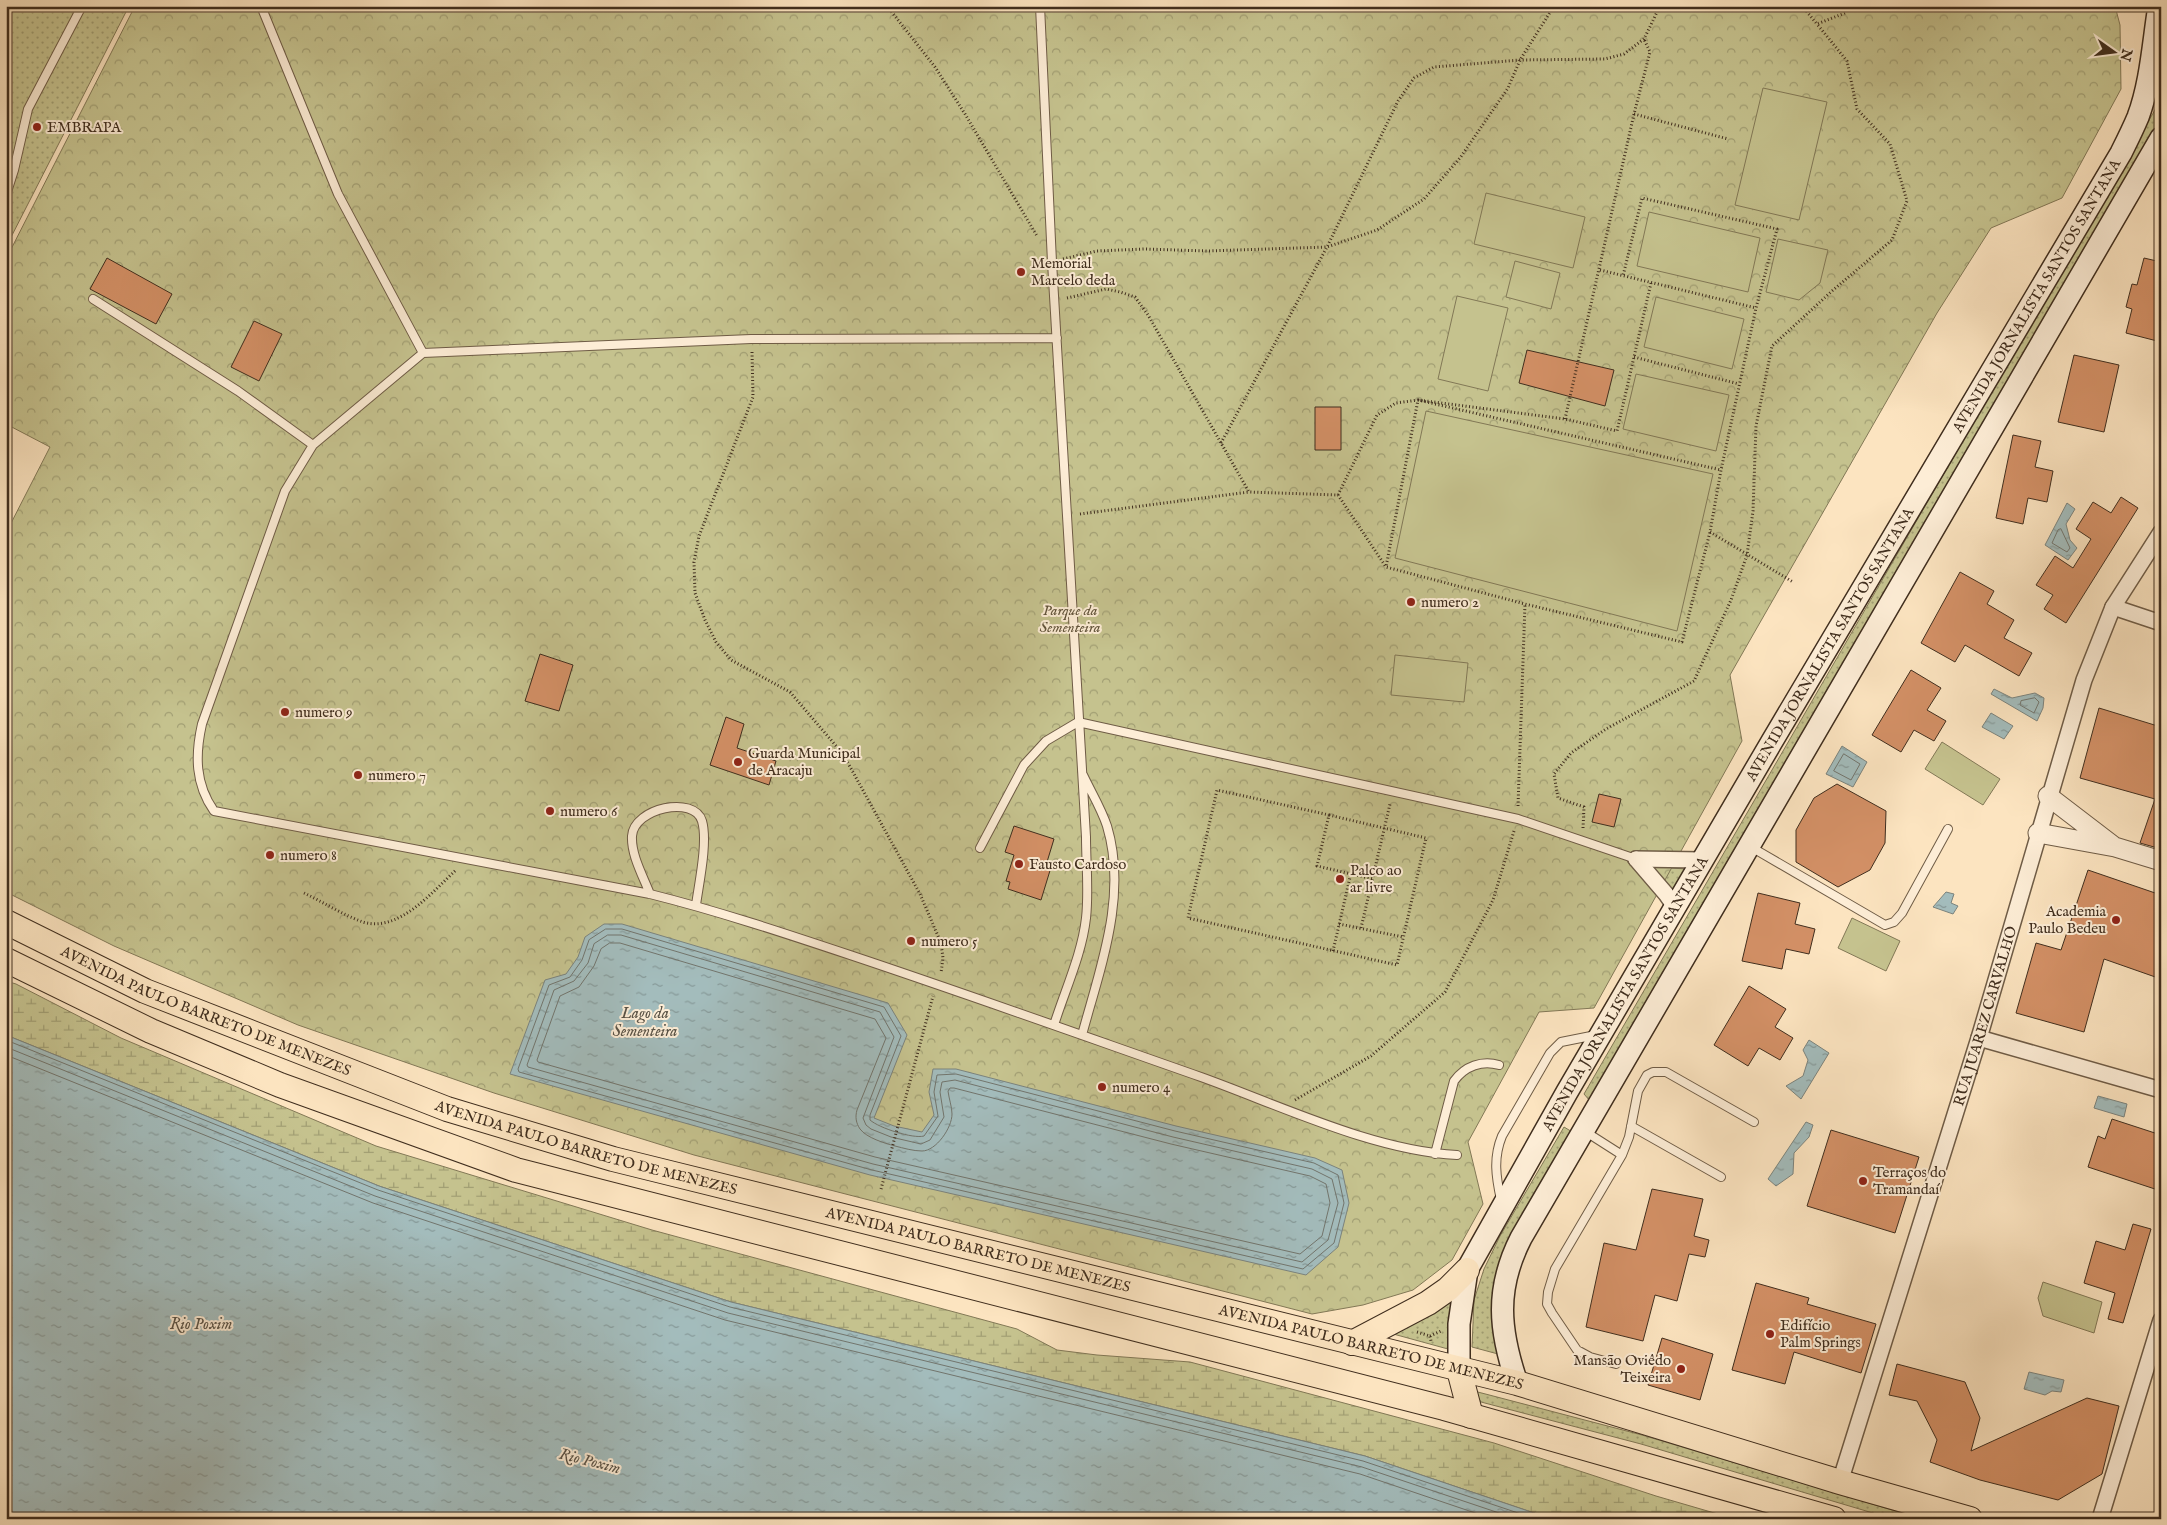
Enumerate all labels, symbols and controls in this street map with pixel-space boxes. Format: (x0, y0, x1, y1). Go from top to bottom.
north arrow (2090, 28, 2140, 78)
text: N (2115, 46, 2136, 63)
place label: EMBRAPA (47, 118, 122, 137)
marker: EMBRAPA (31, 121, 43, 133)
street label: AVENIDA JORNALISTA SANTOS SANTANA (1948, 155, 2126, 437)
place label: Memorial Marcelo deda (1031, 254, 1116, 290)
marker: Memorial Marcelo deda (1015, 266, 1027, 278)
street label: AVENIDA JORNALISTA SANTOS SANTANA (1741, 503, 1919, 786)
place label: numero 2 (1421, 593, 1479, 612)
marker: numero 2 (1405, 596, 1417, 608)
park label: Parque da Sementeira (1040, 601, 1101, 637)
place label: numero 9 (295, 703, 353, 722)
marker: numero 9 (279, 706, 291, 718)
place label: Guarda Municipal de Aracaju (748, 744, 861, 780)
marker: Guarda Municipal de Aracaju (732, 756, 744, 768)
place label: numero 7 (368, 766, 426, 785)
marker: numero 7 (352, 769, 364, 781)
place label: numero 6 (560, 802, 618, 821)
marker: numero 6 (544, 805, 556, 817)
place label: numero 8 (280, 846, 337, 865)
marker: numero 8 (264, 849, 276, 861)
street label: AVENIDA JORNALISTA SANTOS SANTANA (1537, 852, 1713, 1135)
place label: Fausto Cardoso (1029, 855, 1126, 874)
marker: Fausto Cardoso (1013, 858, 1025, 870)
place label: Palco ao ar livre (1350, 861, 1401, 897)
marker: Palco ao ar livre (1334, 873, 1346, 885)
place label: Academia Paulo Bedeu (2028, 902, 2107, 938)
marker: Academia Paulo Bedeu (2110, 914, 2122, 926)
street label: RUA JUAREZ CARVALHO (1949, 924, 2021, 1108)
place label: numero 5 (921, 932, 978, 951)
marker: numero 5 (905, 935, 917, 947)
street label: AVENIDA PAULO BARRETO DE MENEZES (57, 941, 354, 1081)
water label: Lago da Sementeira (613, 1004, 677, 1042)
place label: numero 4 (1112, 1078, 1171, 1097)
marker: numero 4 (1096, 1081, 1108, 1093)
street label: AVENIDA PAULO BARRETO DE MENEZES (431, 1096, 739, 1199)
place label: Terraços do Tramandaí (1873, 1163, 1946, 1199)
marker: Terraços do Tramandaí (1857, 1175, 1869, 1187)
street label: AVENIDA PAULO BARRETO DE MENEZES (823, 1203, 1132, 1297)
street label: AVENIDA PAULO BARRETO DE MENEZES (1216, 1300, 1526, 1394)
water label: Rio Poxim (170, 1315, 232, 1335)
place label: Edifício Palm Springs (1780, 1316, 1861, 1352)
marker: Edifício Palm Springs (1764, 1328, 1776, 1340)
place label: Mansão Oviêdo Teixeira (1573, 1351, 1672, 1387)
marker: Mansão Oviêdo Teixeira (1675, 1363, 1687, 1375)
water label: Rio Poxim (557, 1445, 622, 1479)

